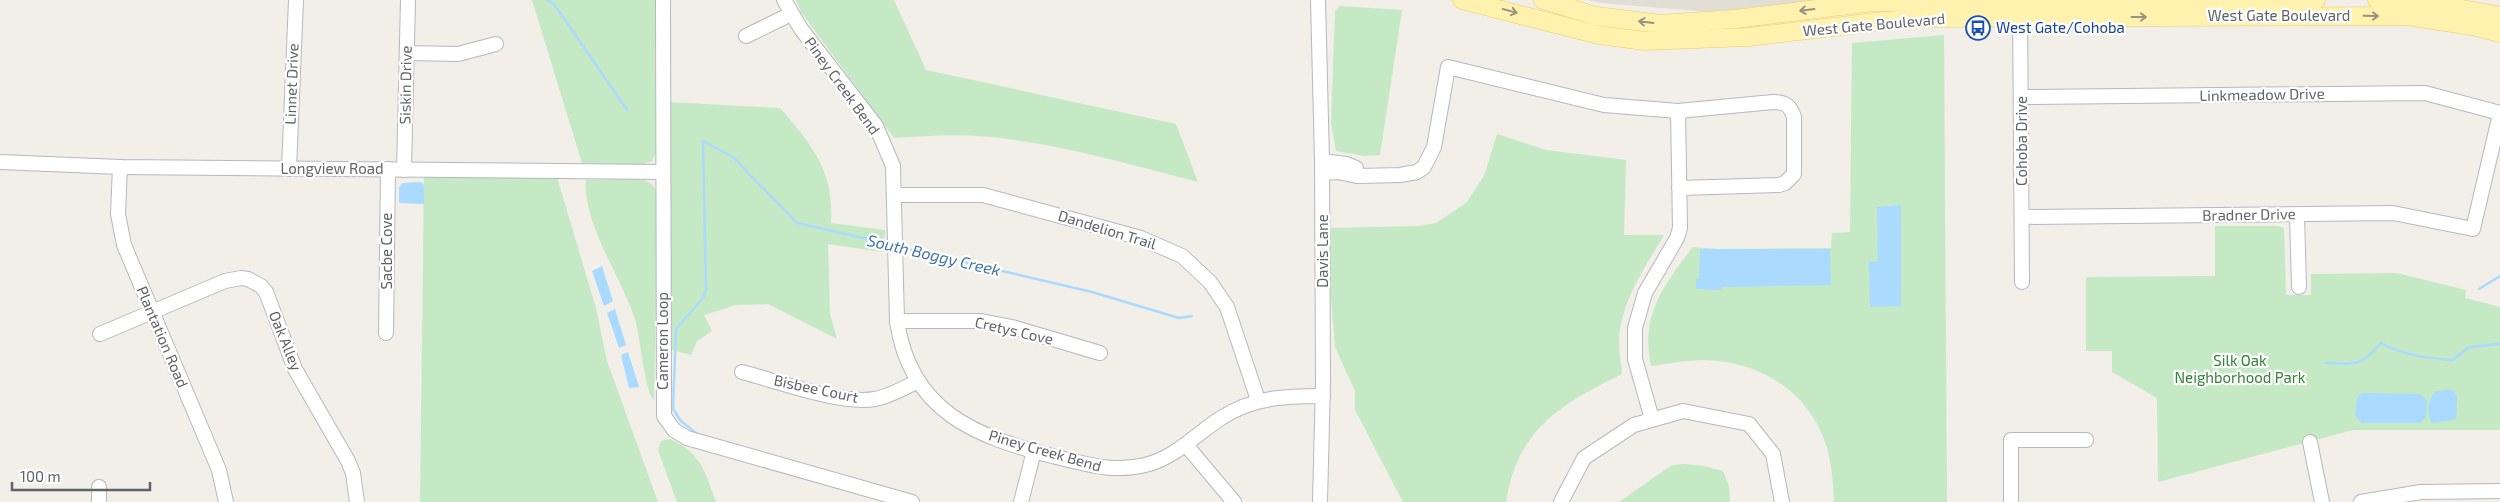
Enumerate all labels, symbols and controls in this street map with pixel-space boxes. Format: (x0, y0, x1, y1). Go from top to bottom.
one-way arrow (1800, 5, 1816, 15)
street label: West Gate Boulevard (2208, 6, 2350, 24)
one-way arrow (1501, 7, 1517, 16)
street label: West Gate Boulevard (1802, 9, 1946, 39)
one-way arrow (2363, 11, 2379, 20)
one-way arrow (2130, 12, 2146, 22)
bus stop icon: West Gate/Cohoba (1965, 15, 1991, 41)
one-way arrow (1638, 17, 1654, 27)
place label: West Gate/Cohoba (1996, 18, 2125, 36)
street label: Piney Creek Bend (801, 33, 884, 138)
street label: Linnet Drive (281, 43, 301, 125)
street label: Siskin Drive (395, 45, 415, 125)
street label: Linkmeadow Drive (2199, 84, 2325, 104)
street label: Cohoba Drive (2012, 96, 2030, 186)
street label: Longview Road (281, 159, 383, 177)
street label: Bradner Drive (2202, 204, 2296, 224)
street label: Dandelion Trail (1056, 206, 1159, 253)
street label: Sacbe Cove (377, 213, 395, 289)
street label: Davis Lane (1313, 214, 1331, 288)
water label: South Boggy Creek (865, 230, 1003, 280)
street label: Plantation Road (133, 283, 192, 390)
street label: Cameron Loop (653, 292, 671, 390)
street label: Oak Alley (266, 308, 306, 373)
street label: Cretys Cove (973, 312, 1055, 348)
park label: Silk Oak Neighborhood Park (2175, 351, 2306, 386)
street label: Bisbee Court (772, 370, 860, 406)
street label: Piney Creek Bend (987, 425, 1104, 475)
scale bar (12, 460, 150, 492)
text: 100 m (20, 467, 61, 485)

